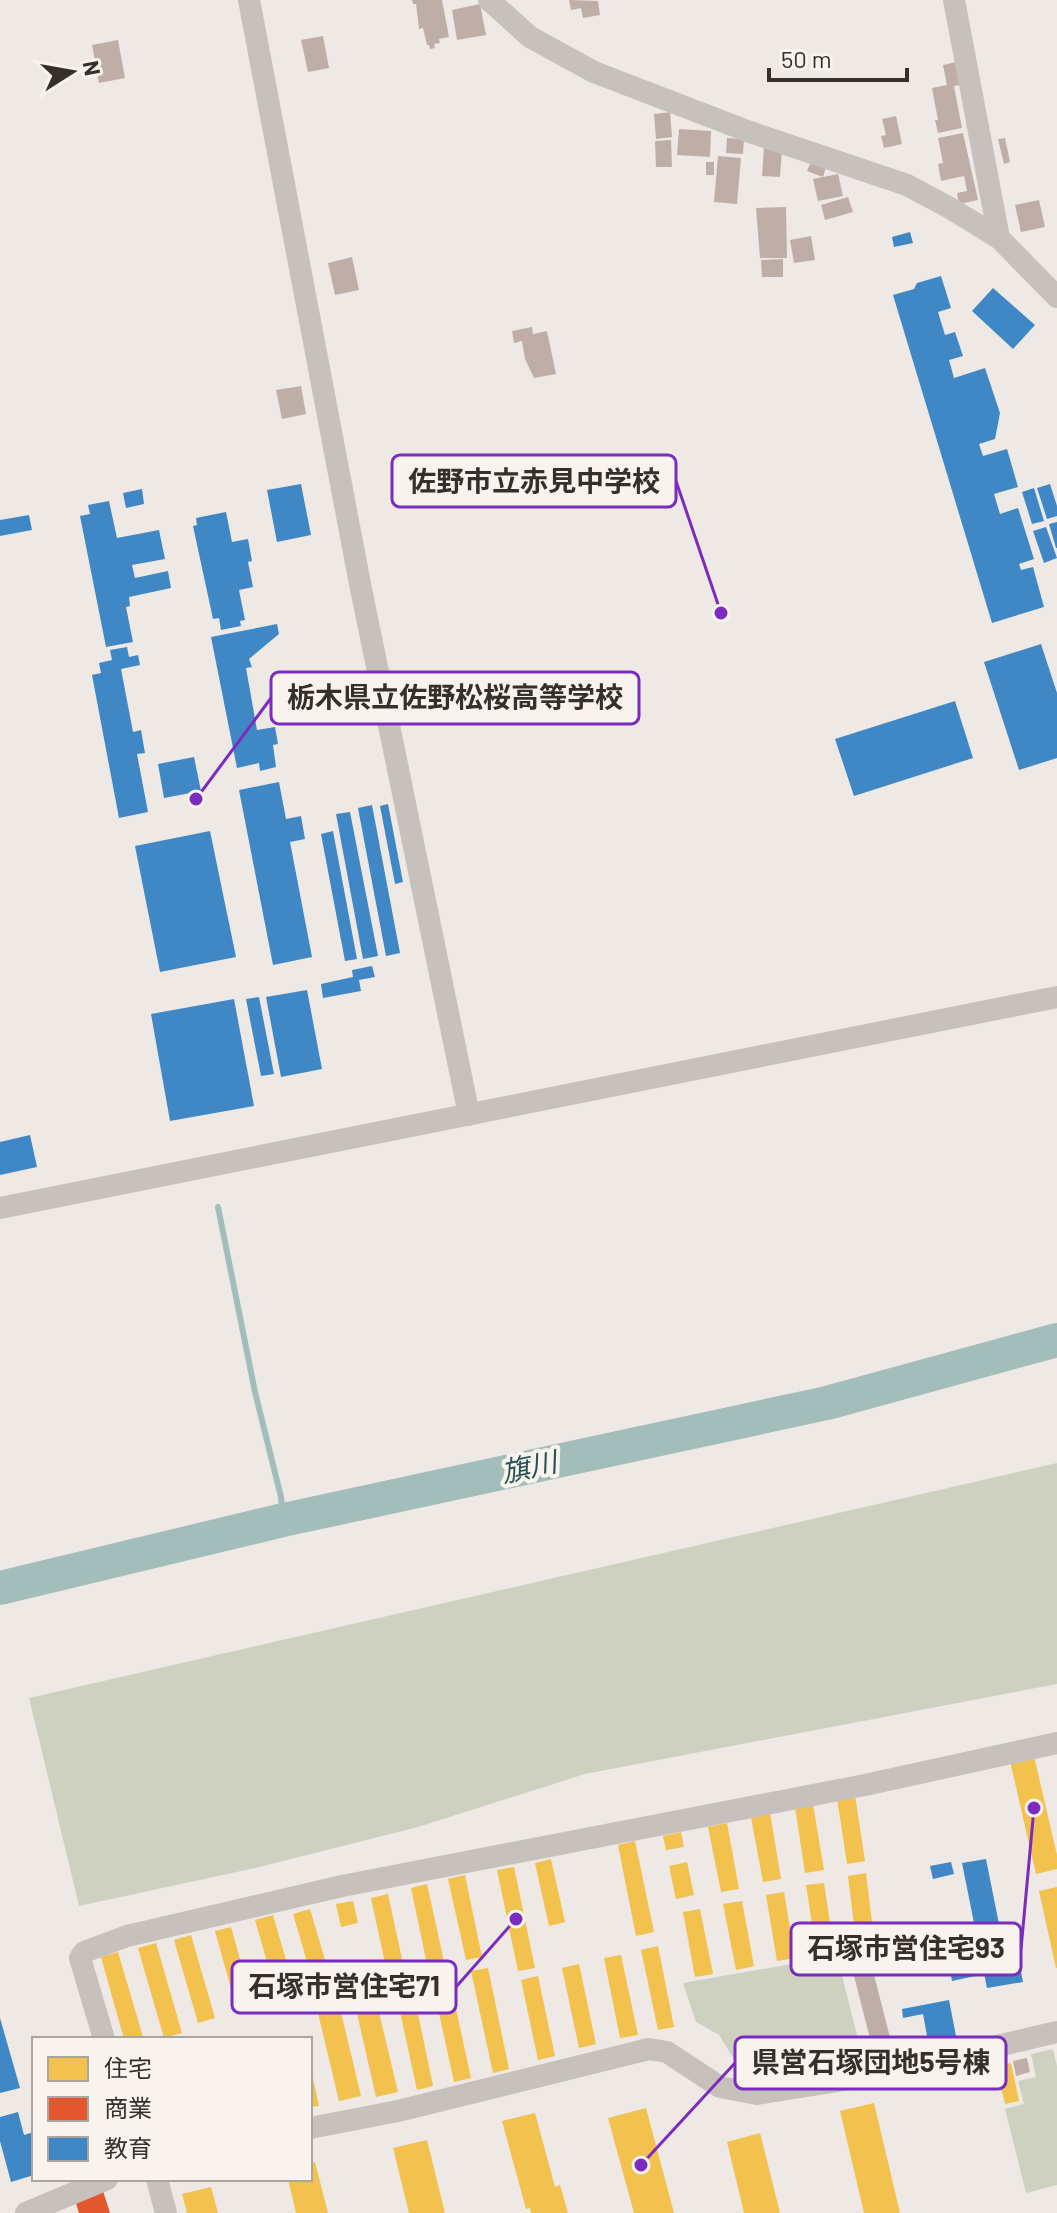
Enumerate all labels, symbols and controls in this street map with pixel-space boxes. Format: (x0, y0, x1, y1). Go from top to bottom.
north arrow (32, 32, 112, 112)
scale bar (769, 32, 907, 82)
text: 50 m (781, 44, 832, 73)
text: N (78, 58, 107, 78)
callout: 佐野市立赤見中学校 (392, 455, 676, 507)
text: 佐野市立赤見中学校 (408, 463, 660, 497)
callout: 栃木県立佐野松桜高等学校 (271, 672, 639, 724)
text: 栃木県立佐野松桜高等学校 (287, 679, 623, 713)
water label: 旗川 (498, 1443, 563, 1488)
callout: 石塚市営住宅93 (791, 1923, 1021, 1975)
text: 石塚市営住宅93 (807, 1930, 1005, 1964)
callout: 石塚市営住宅71 (232, 1961, 456, 2013)
text: 石塚市営住宅71 (248, 1968, 440, 2002)
legend (32, 2037, 312, 2181)
callout: 県営石塚団地5号棟 (735, 2037, 1006, 2089)
text: 県営石塚団地5号棟 (751, 2044, 991, 2078)
text: 住宅 (104, 2053, 152, 2082)
text: 商業 (104, 2093, 152, 2122)
text: 教育 (104, 2133, 152, 2162)

